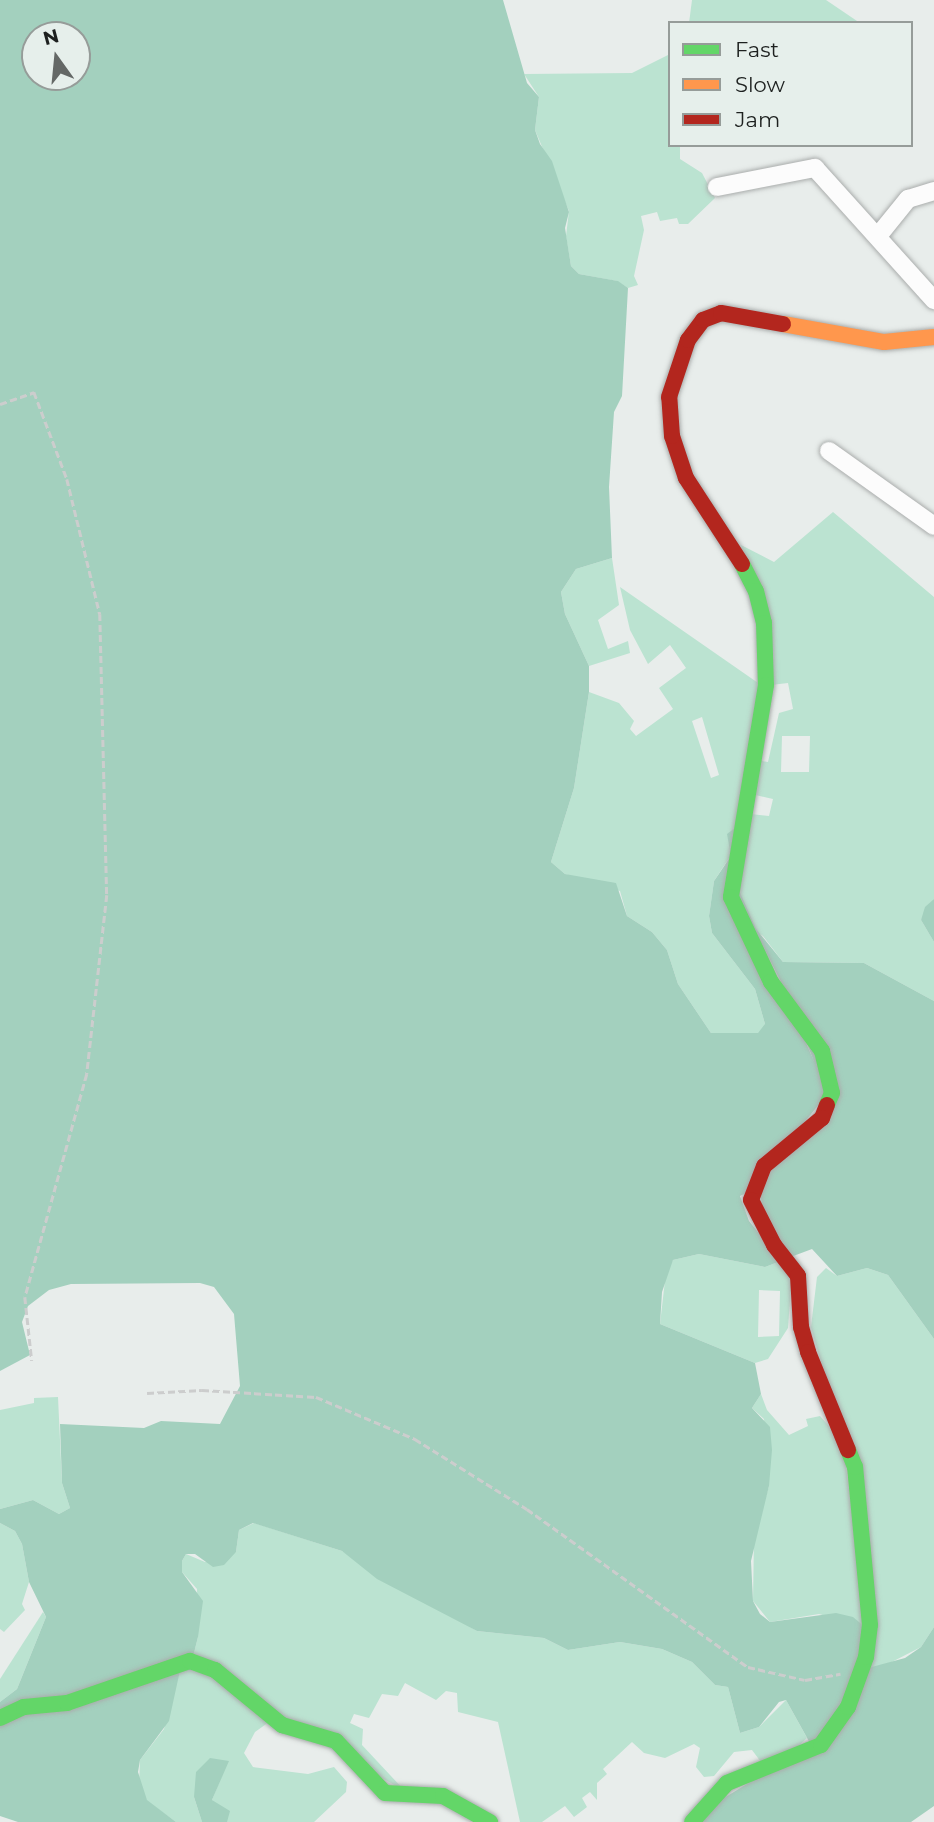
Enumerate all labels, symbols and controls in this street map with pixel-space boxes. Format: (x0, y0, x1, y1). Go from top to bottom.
north arrow (21, 21, 91, 91)
legend (668, 21, 913, 147)
text: N (41, 24, 61, 50)
text: Fast (735, 37, 779, 62)
text: Slow (735, 72, 785, 97)
text: Jam (735, 107, 780, 132)

